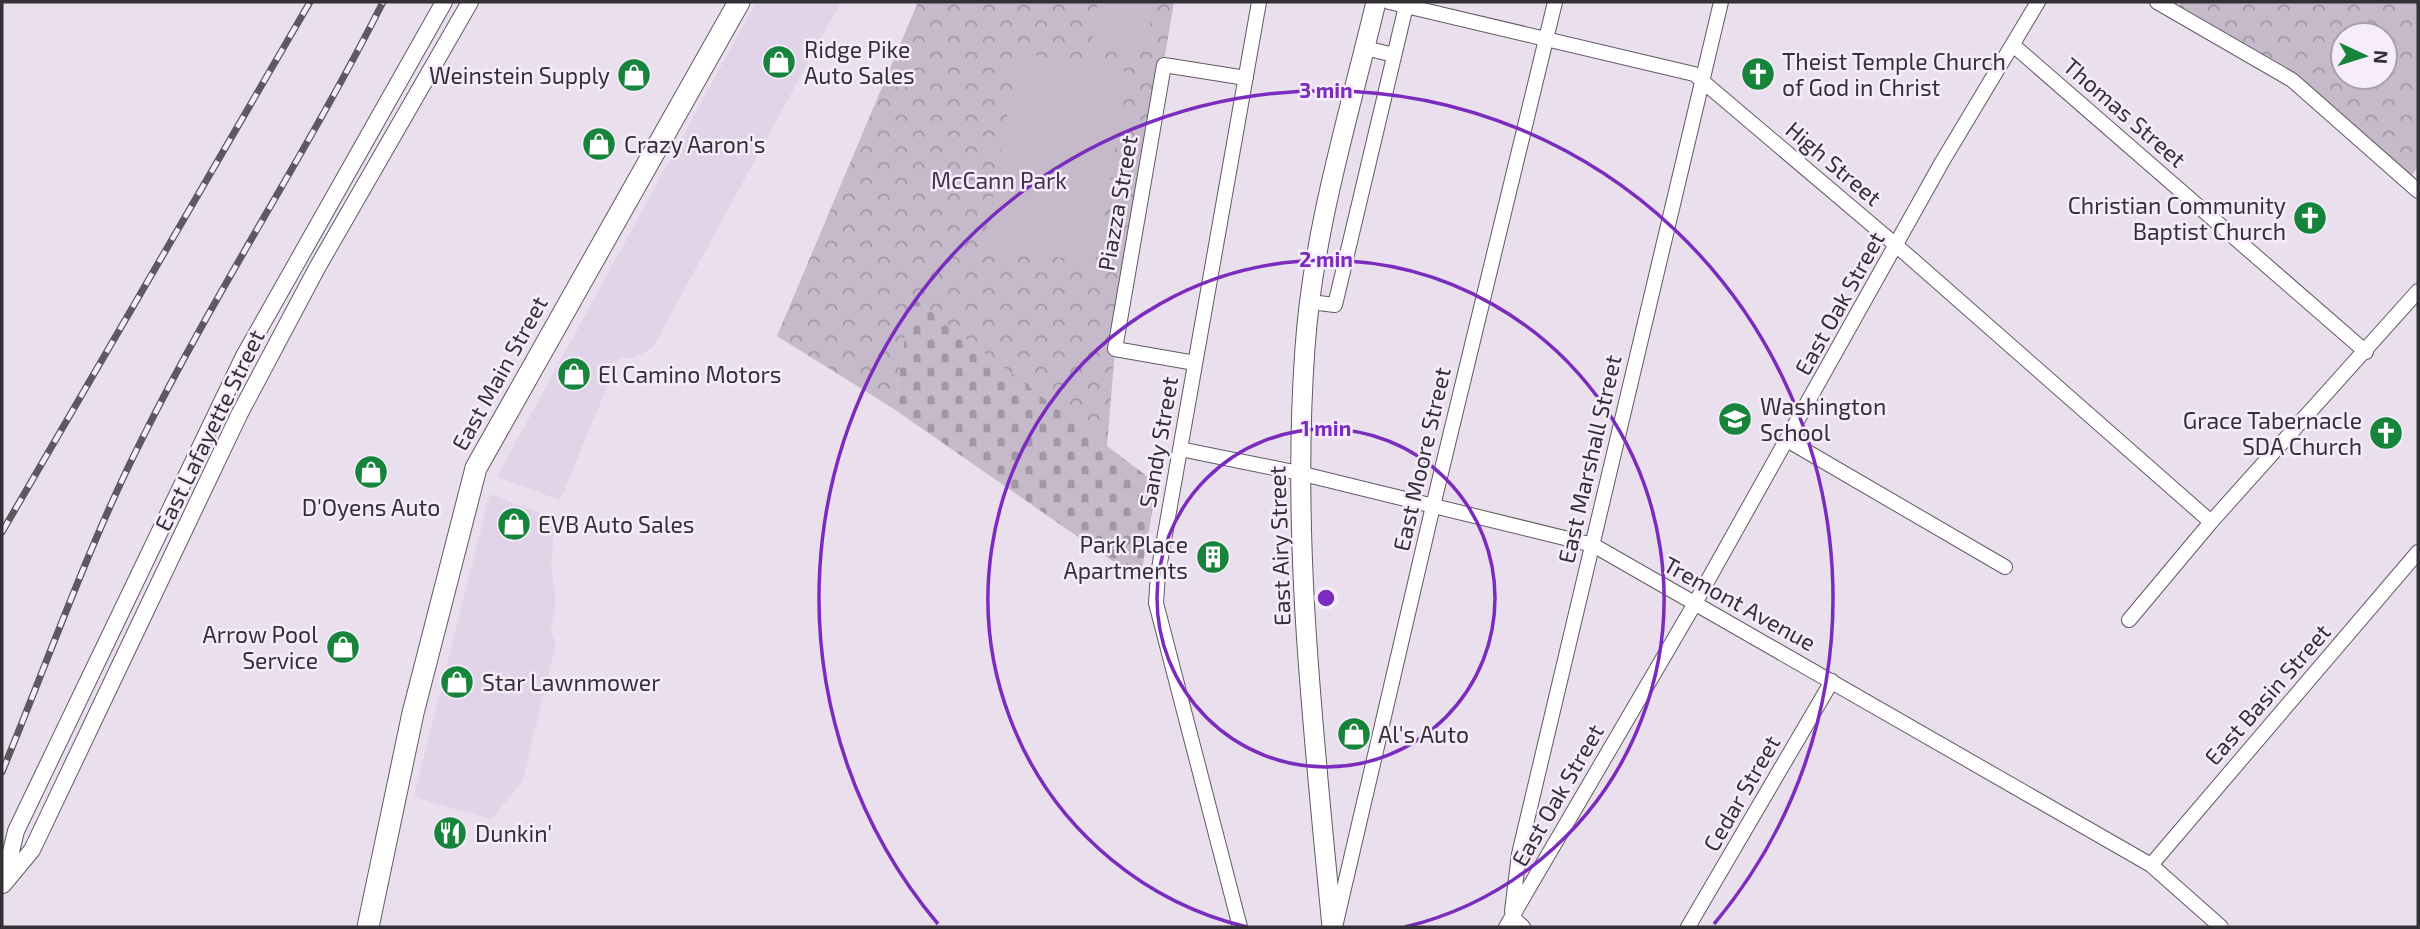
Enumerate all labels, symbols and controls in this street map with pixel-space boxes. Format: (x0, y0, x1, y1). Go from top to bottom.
north arrow (2329, 21, 2399, 91)
place label: Ridge Pike Auto Sales (804, 35, 915, 89)
shop icon: Ridge Pike Auto Sales (760, 43, 798, 81)
place label: Theist Temple Church of God in Christ (1782, 47, 2006, 101)
text: N (2370, 50, 2393, 65)
street label: Thomas Street (2058, 51, 2192, 173)
church icon: Theist Temple Church of God in Christ (1739, 55, 1777, 93)
shop icon: Weinstein Supply (615, 56, 653, 94)
place label: Weinstein Supply (429, 61, 610, 89)
text: 3 min (1299, 77, 1353, 102)
street label: High Street (1780, 115, 1888, 211)
shop icon: Crazy Aaron's (580, 125, 618, 163)
place label: Crazy Aaron's (624, 130, 765, 158)
street label: Piazza Street (1091, 133, 1143, 273)
park label: McCann Park (931, 166, 1067, 194)
place label: Christian Community Baptist Church (2068, 191, 2286, 245)
church icon: Christian Community Baptist Church (2291, 199, 2329, 237)
street label: East Oak Street (1788, 226, 1890, 380)
text: 2 min (1299, 246, 1353, 271)
street label: East Main Street (445, 291, 553, 455)
street label: East Lafayette Street (148, 325, 270, 535)
street label: East Marshall Street (1551, 352, 1627, 566)
shop icon: El Camino Motors (555, 355, 593, 393)
place label: El Camino Motors (598, 360, 781, 388)
street label: East Moore Street (1386, 364, 1456, 554)
street label: Sandy Street (1133, 374, 1183, 510)
place label: Washington School (1760, 392, 1886, 446)
school or university icon: Washington School (1716, 400, 1754, 438)
place label: Grace Tabernacle SDA Church (2183, 406, 2362, 460)
church icon: Grace Tabernacle SDA Church (2367, 414, 2405, 452)
text: 1 min (1301, 415, 1351, 440)
shop icon: D'Oyens Auto (352, 453, 390, 491)
street label: East Airy Street (1262, 465, 1296, 627)
place label: D'Oyens Auto (302, 493, 440, 521)
shop icon: EVB Auto Sales (495, 505, 533, 543)
place label: EVB Auto Sales (538, 510, 695, 538)
place label: Park Place Apartments (1063, 530, 1188, 584)
building icon: Park Place Apartments (1194, 538, 1232, 576)
street label: Tremont Avenue (1659, 550, 1821, 656)
centre of rings (1314, 586, 1338, 610)
street label: East Basin Street (2198, 618, 2336, 770)
place label: Arrow Pool Service (203, 620, 318, 674)
shop icon: Arrow Pool Service (324, 628, 362, 666)
shop icon: Star Lawnmower (438, 663, 476, 701)
place label: Star Lawnmower (482, 668, 660, 696)
shop icon: Al's Auto (1335, 715, 1373, 753)
street label: East Oak Street (1505, 719, 1609, 871)
place label: Al's Auto (1378, 720, 1469, 748)
street label: Cedar Street (1697, 730, 1786, 856)
restaurant icon: Dunkin' (431, 814, 469, 852)
place label: Dunkin' (475, 819, 552, 847)

